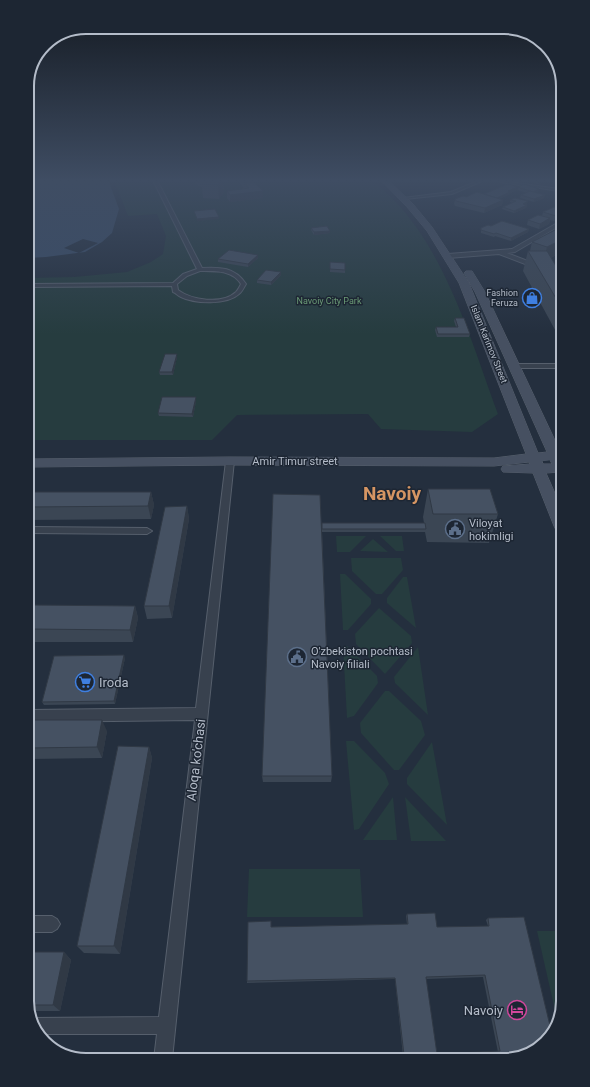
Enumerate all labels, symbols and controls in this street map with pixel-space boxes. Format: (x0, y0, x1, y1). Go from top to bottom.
shop icon: Fashion Feruza (521, 287, 543, 309)
place label: Fashion Feruza (486, 288, 518, 308)
park label: Navoiy City Park (297, 296, 362, 306)
street label: Islam Karimov Street (469, 303, 509, 385)
street label: Amir Timur street (252, 455, 338, 468)
district label: Navoiy (363, 482, 422, 505)
place label: Viloyat hokimligi (469, 517, 513, 543)
public building icon: Viloyat hokimligi (444, 518, 466, 540)
place label: O'zbekiston pochtasi Navoiy filiali (311, 645, 413, 671)
public building icon: O'zbekiston pochtasi Navoiy filiali (286, 646, 308, 668)
supermarket icon: Iroda (74, 671, 96, 693)
place label: Iroda (99, 675, 129, 690)
street label: Aloqa ko'chasi (184, 718, 208, 802)
hotel icon: Navoiy (506, 999, 528, 1021)
place label: Navoiy (464, 1003, 503, 1018)

